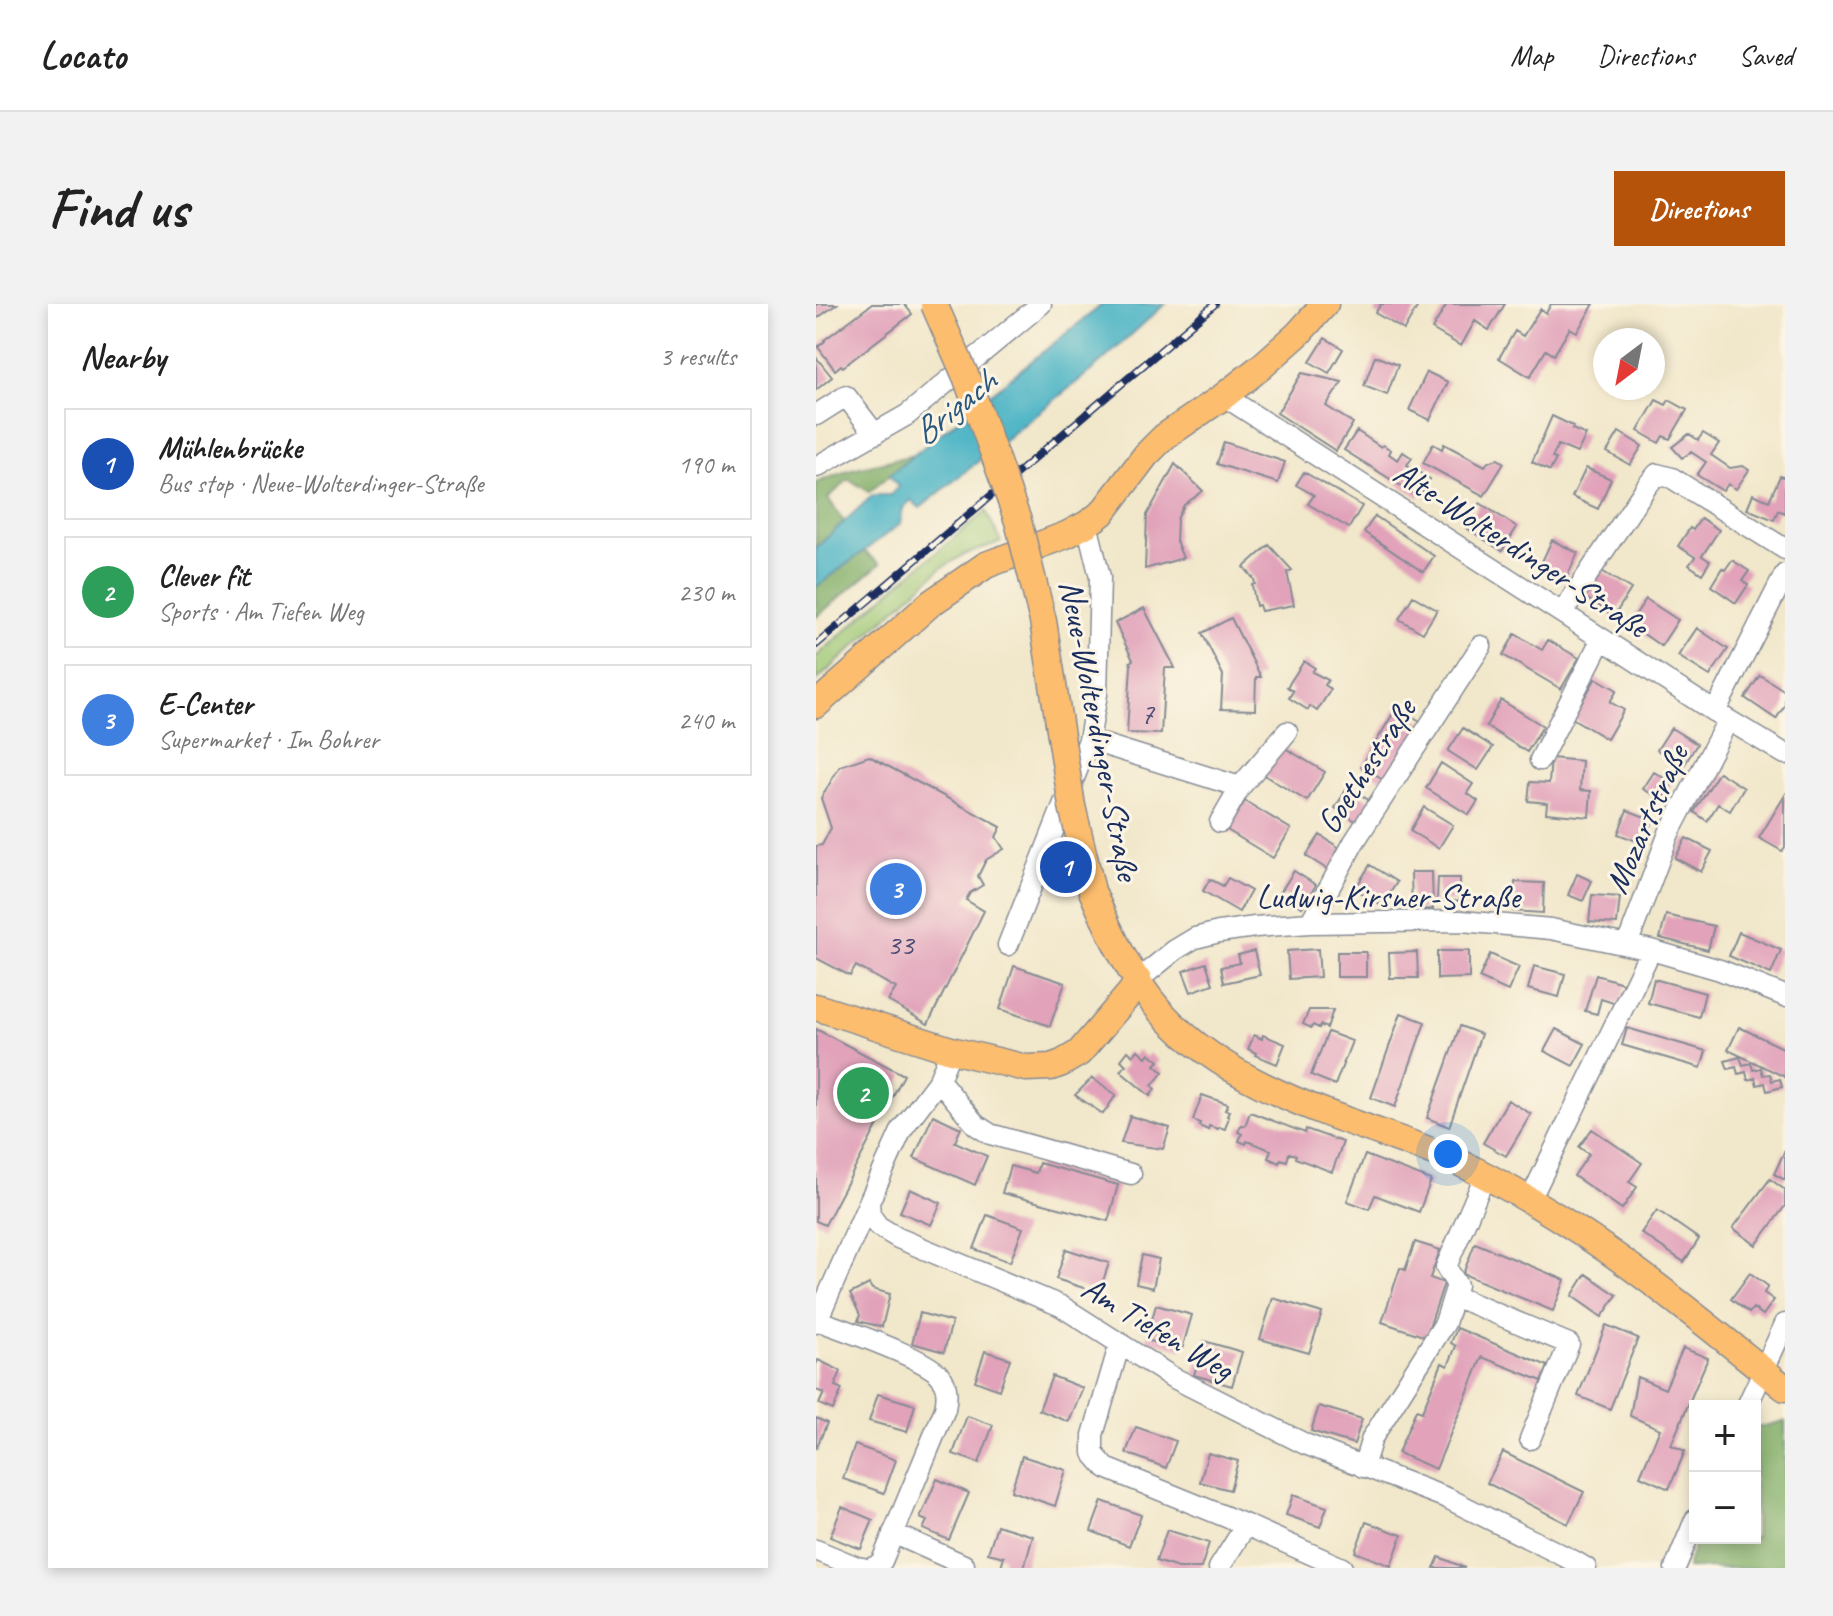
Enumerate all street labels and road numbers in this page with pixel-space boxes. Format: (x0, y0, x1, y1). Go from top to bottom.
street label: Alte-Wolterdinger-Straße (1386, 451, 1659, 649)
street label: Neue-Wolterdinger-Straße (1050, 576, 1151, 887)
street label: Goethestraße (1307, 688, 1427, 841)
street label: Mozartstraße (1594, 735, 1699, 900)
street label: Ludwig-Kirsner-Straße (1256, 875, 1523, 918)
street label: Am Tiefen Weg (1074, 1266, 1243, 1391)

